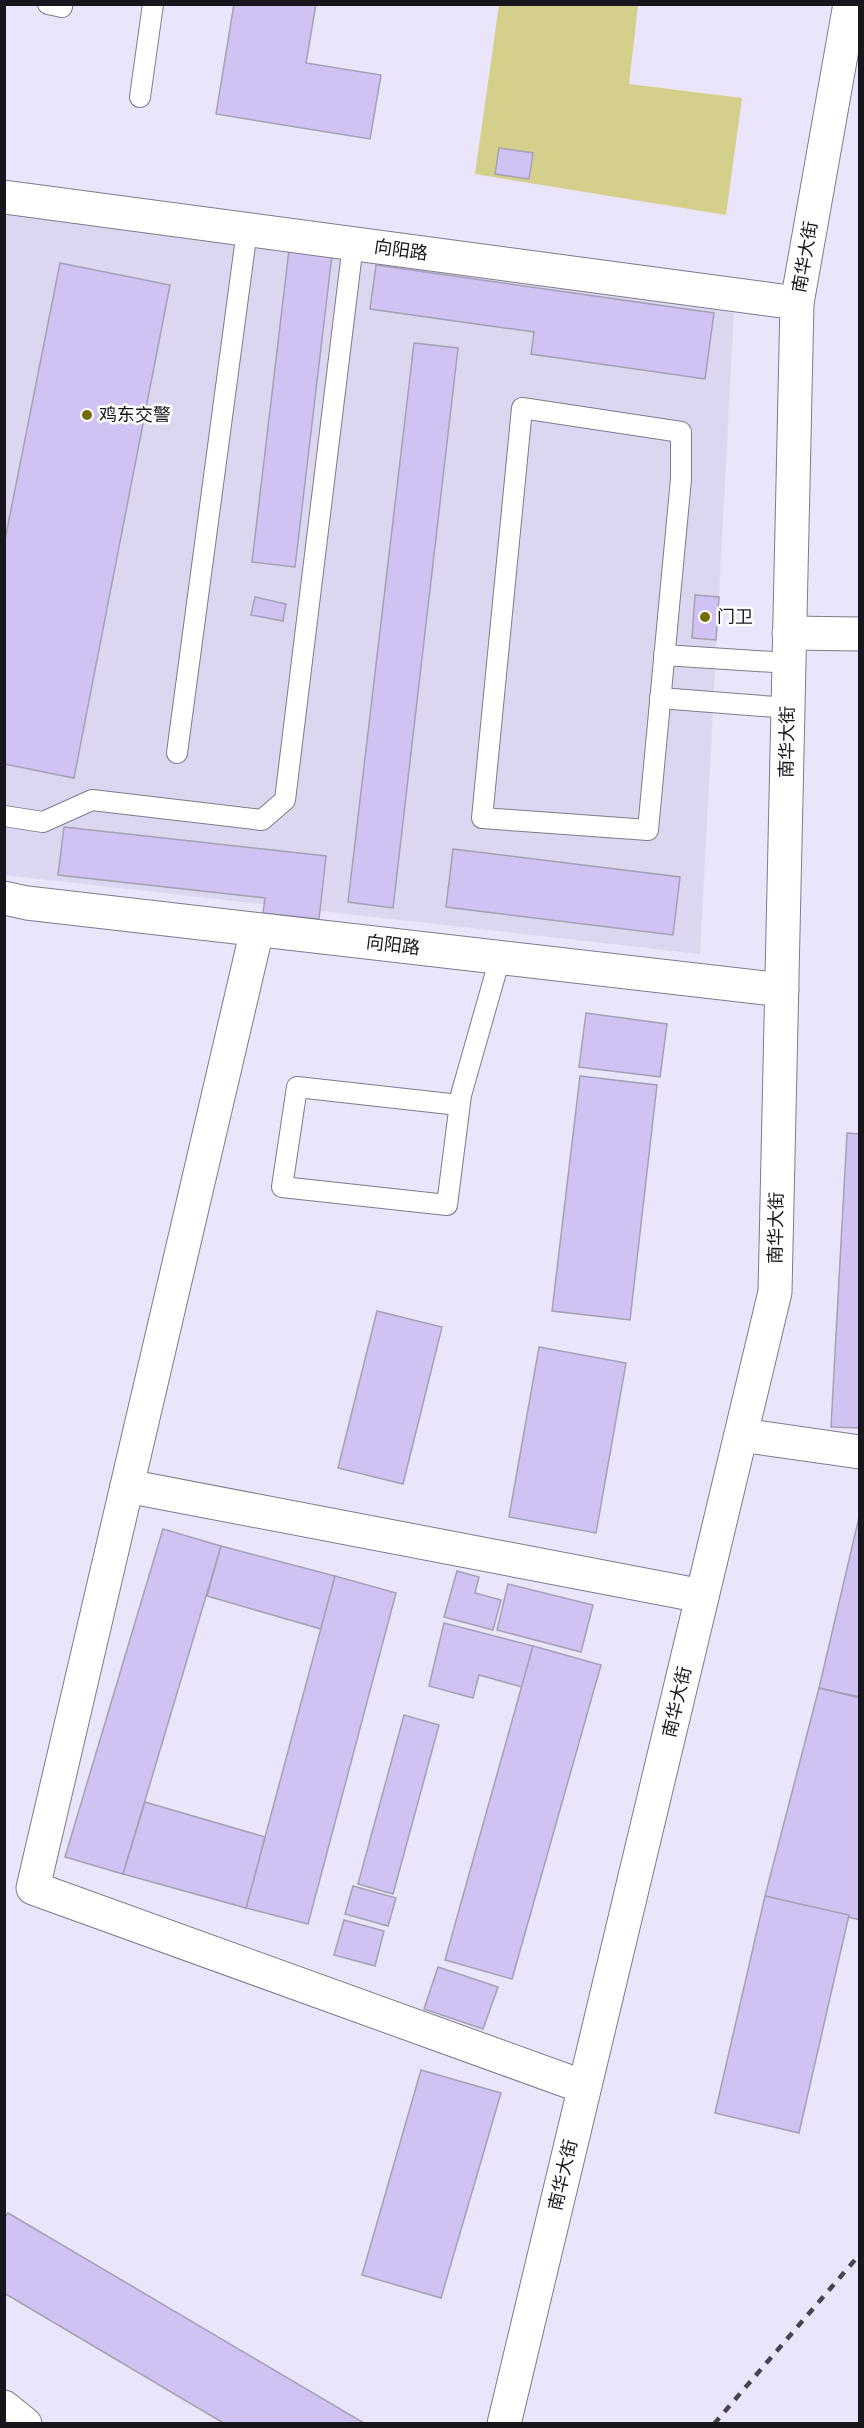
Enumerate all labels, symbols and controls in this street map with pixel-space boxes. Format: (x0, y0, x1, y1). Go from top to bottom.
street label: 南华大街 (788, 220, 822, 294)
street label: 向阳路 (373, 235, 429, 265)
place label: 鸡东交警 (99, 404, 171, 426)
marker: 鸡东交警 (80, 408, 94, 422)
place label: 门卫 (717, 606, 753, 628)
marker: 门卫 (698, 610, 712, 624)
street label: 南华大街 (775, 706, 799, 778)
street label: 向阳路 (365, 931, 421, 959)
street label: 南华大街 (764, 1192, 788, 1264)
street label: 南华大街 (658, 1664, 696, 1740)
street label: 南华大街 (544, 2137, 582, 2213)

